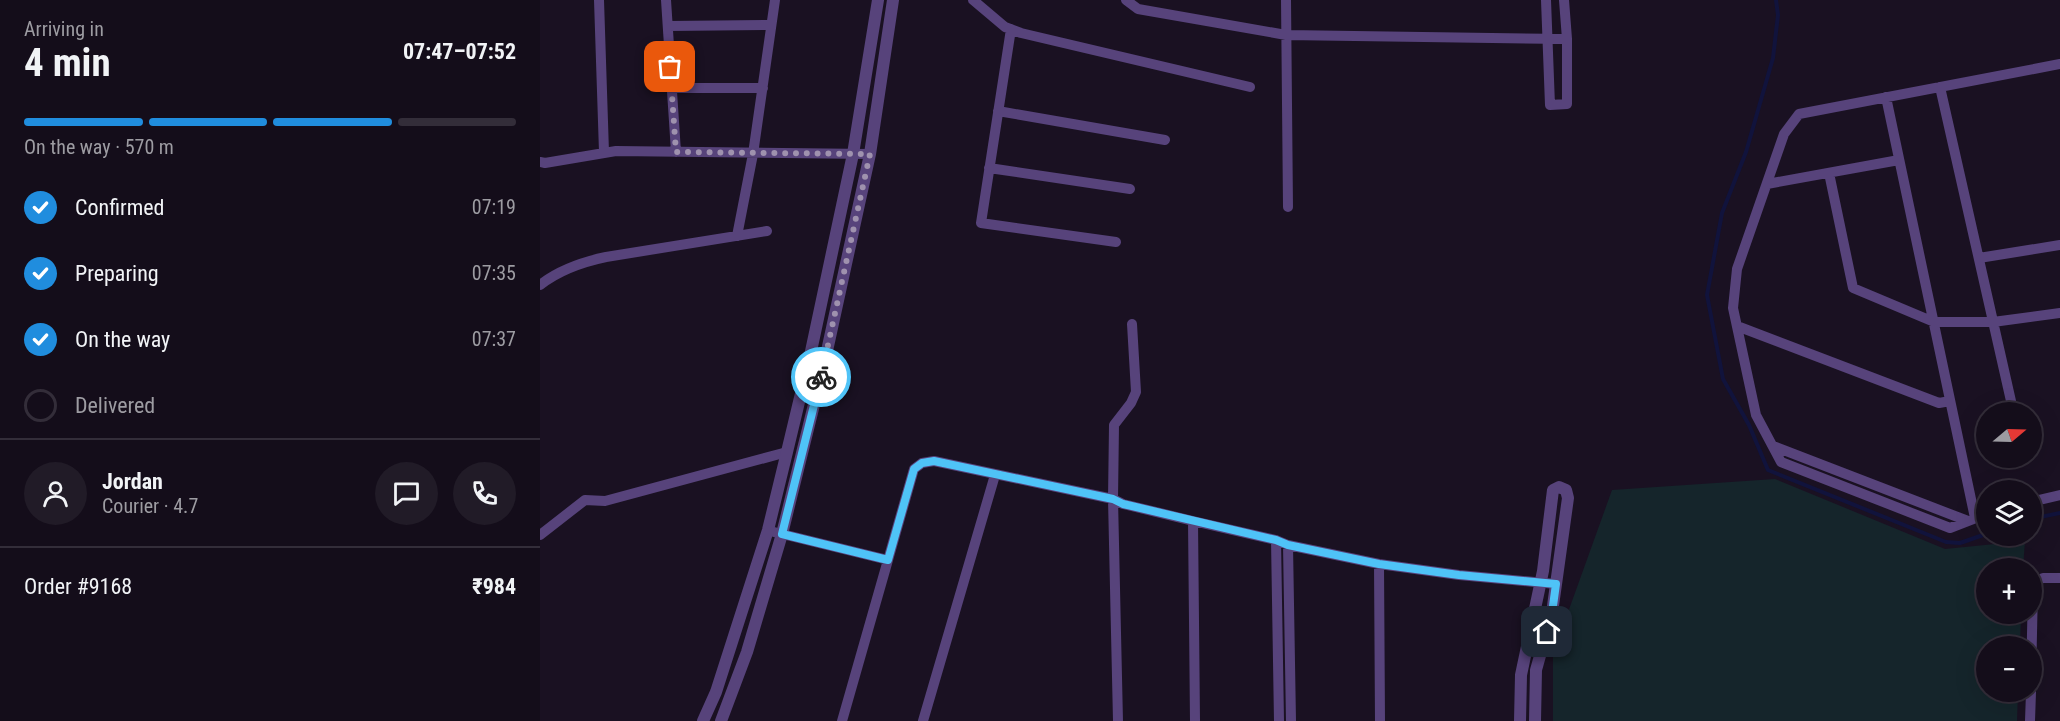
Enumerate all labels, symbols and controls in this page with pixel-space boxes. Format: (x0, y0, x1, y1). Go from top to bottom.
text: Arriving in (24, 17, 104, 41)
text: 07:47–07:52 (403, 39, 516, 64)
text: 4 min (24, 40, 111, 86)
pin (644, 41, 695, 92)
icon: bag (653, 50, 686, 83)
text: On the way · 570 m (24, 135, 174, 159)
icon: check (24, 191, 57, 224)
text: Confirmed (75, 195, 164, 220)
text: 07:19 (472, 195, 516, 219)
icon: check (24, 257, 57, 290)
text: Preparing (75, 261, 159, 286)
text: 07:35 (472, 261, 516, 285)
icon: check (24, 323, 57, 356)
text: On the way (75, 327, 170, 352)
text: 07:37 (472, 327, 516, 351)
courier (791, 347, 851, 407)
icon: bike (805, 361, 838, 394)
text: Delivered (75, 393, 155, 418)
north arrow (1976, 402, 2042, 468)
map controls (1976, 402, 2042, 702)
button: person (24, 462, 87, 525)
button: chat (375, 462, 438, 525)
button: phone (453, 462, 516, 525)
text: Jordan (102, 469, 163, 494)
button: layers (1976, 480, 2042, 546)
text: Courier · 4.7 (102, 494, 198, 518)
button: + (1976, 558, 2042, 624)
text: Order #9168 (24, 574, 132, 599)
text: ₹984 (472, 574, 516, 599)
pin (1521, 606, 1572, 657)
icon: home (1530, 615, 1563, 648)
button: − (1976, 636, 2042, 702)

